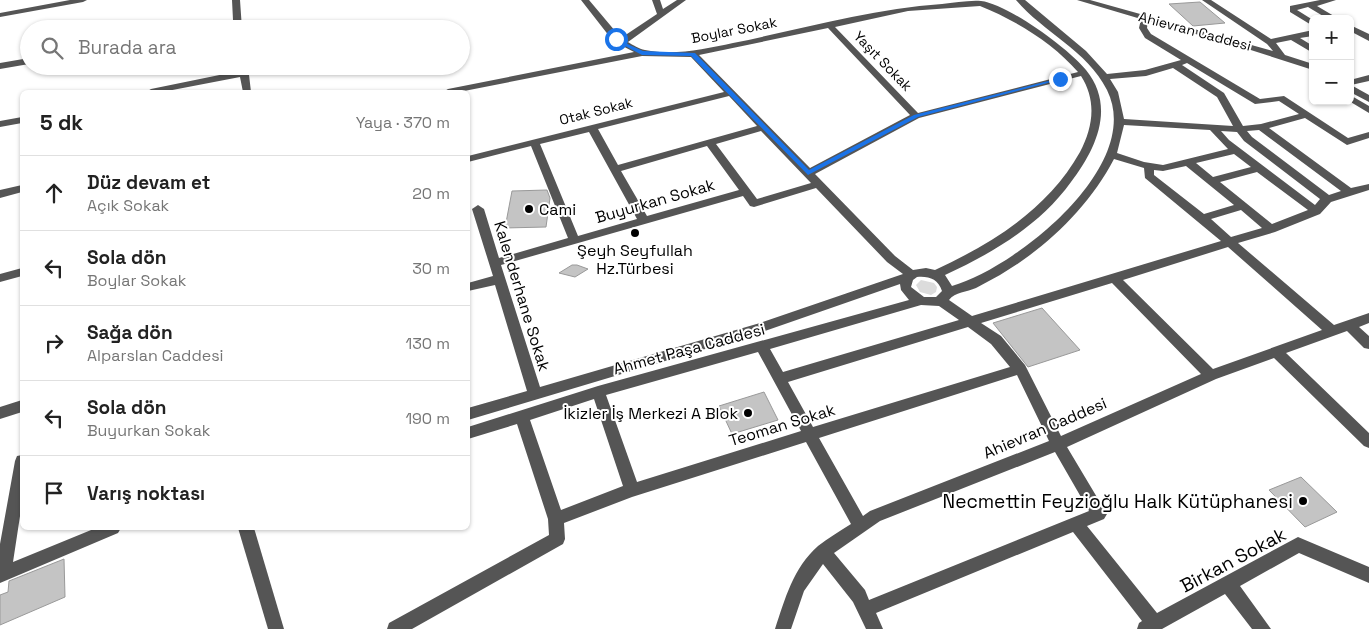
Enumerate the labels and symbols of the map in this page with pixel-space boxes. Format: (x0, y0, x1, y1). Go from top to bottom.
street label: Ahievran Caddesi (1137, 7, 1253, 55)
street label: Boylar Sokak (690, 13, 779, 47)
street label: Yaşıt Sokak (850, 27, 916, 95)
route start (605, 28, 628, 51)
route end (1049, 68, 1072, 91)
street label: Otak Sokak (557, 93, 635, 129)
street label: Buyurkan Sokak (593, 174, 718, 228)
place label: Cami (539, 199, 576, 220)
marker: Cami (523, 203, 535, 215)
street label: Kalenderhane Sokak (489, 218, 555, 374)
marker: Şeyh Seyfullah Hz.Türbesi (629, 227, 641, 239)
place label: Şeyh Seyfullah Hz.Türbesi (577, 240, 693, 279)
street label: Ahmet Paşa Caddesi (611, 319, 767, 379)
street label: Ahievran Caddesi (980, 393, 1110, 463)
street label: Teoman Sokak (726, 399, 838, 451)
place label: İkizler İş Merkezi A Blok (563, 403, 738, 424)
marker: İkizler İş Merkezi A Blok (742, 407, 754, 419)
place label: Necmettin Feyzioğlu Halk Kütüphanesi (943, 489, 1293, 514)
marker: Necmettin Feyzioğlu Halk Kütüphanesi (1297, 495, 1309, 507)
street label: Birkan Sokak (1176, 522, 1290, 598)

